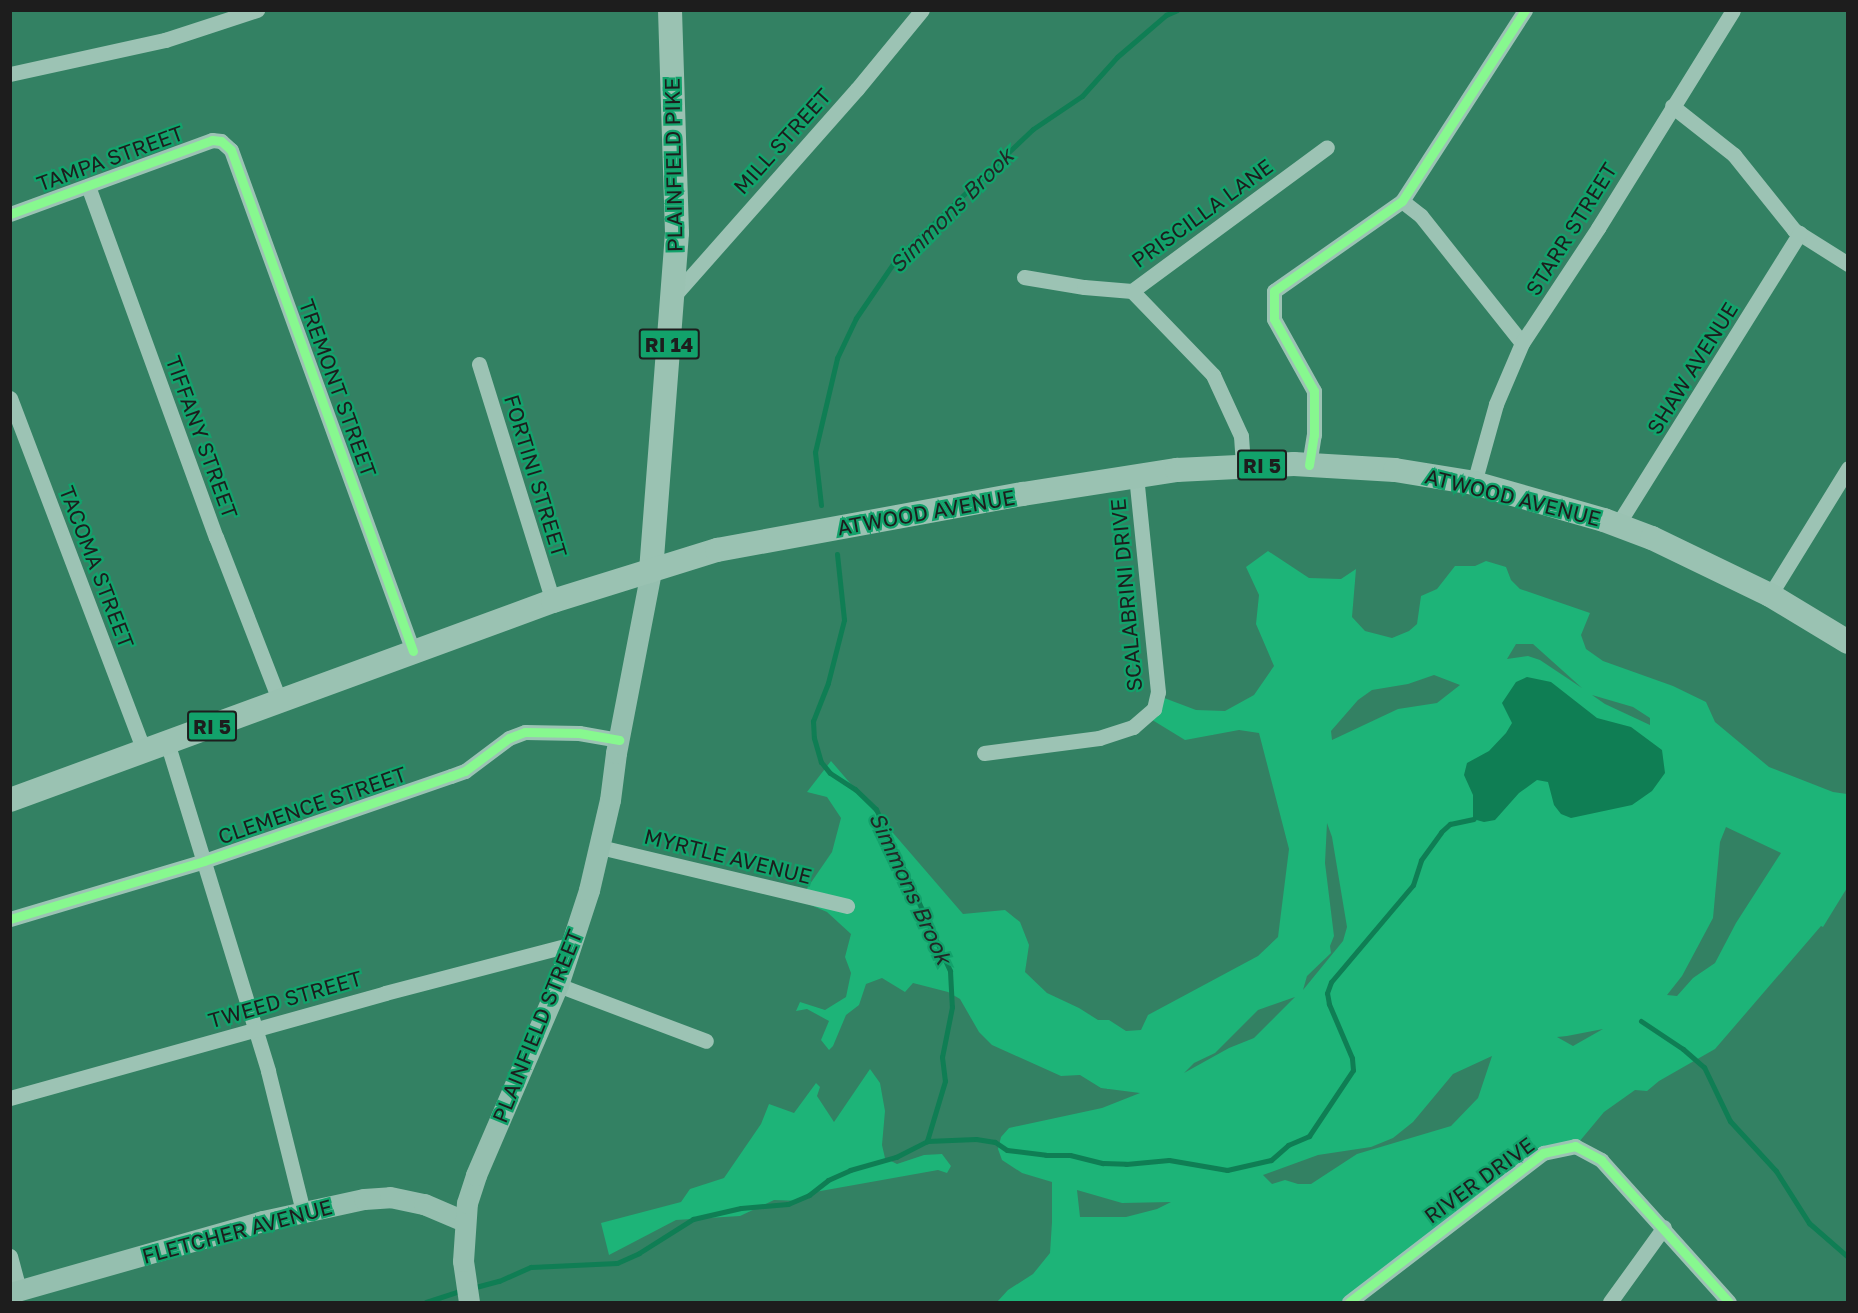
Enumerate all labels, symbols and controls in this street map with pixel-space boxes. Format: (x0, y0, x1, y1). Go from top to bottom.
street label: PLAINFIELD PIKE (659, 78, 687, 252)
street label: MILL STREET (728, 83, 836, 199)
street label: TAMPA STREET (33, 120, 187, 196)
water label: Simmons Brook (883, 142, 1019, 278)
street label: PRISCILLA LANE (1127, 153, 1277, 273)
street label: STARR STREET (1520, 158, 1622, 300)
street label: TREMONT STREET (294, 296, 382, 480)
street label: SHAW AVENUE (1641, 297, 1743, 439)
road number: RI 14 (638, 327, 700, 361)
street label: TIFFANY STREET (161, 352, 243, 522)
street label: FORTINI STREET (499, 392, 573, 560)
road number: RI 5 (1236, 448, 1288, 482)
street label: ATWOOD AVENUE (1423, 463, 1603, 531)
street label: TACOMA STREET (54, 482, 140, 652)
street label: ATWOOD AVENUE (835, 484, 1017, 540)
street label: SCALABRINI DRIVE (1105, 498, 1147, 692)
road number: RI 5 (186, 709, 238, 743)
street label: CLEMENCE STREET (214, 761, 410, 849)
water label: Simmons Brook (864, 808, 958, 968)
street label: MYRTLE AVENUE (642, 823, 814, 889)
street label: PLAINFIELD STREET (487, 926, 587, 1126)
street label: TWEED STREET (205, 965, 365, 1033)
street label: RIVER DRIVE (1419, 1132, 1539, 1228)
street label: FLETCHER AVENUE (139, 1193, 335, 1269)

